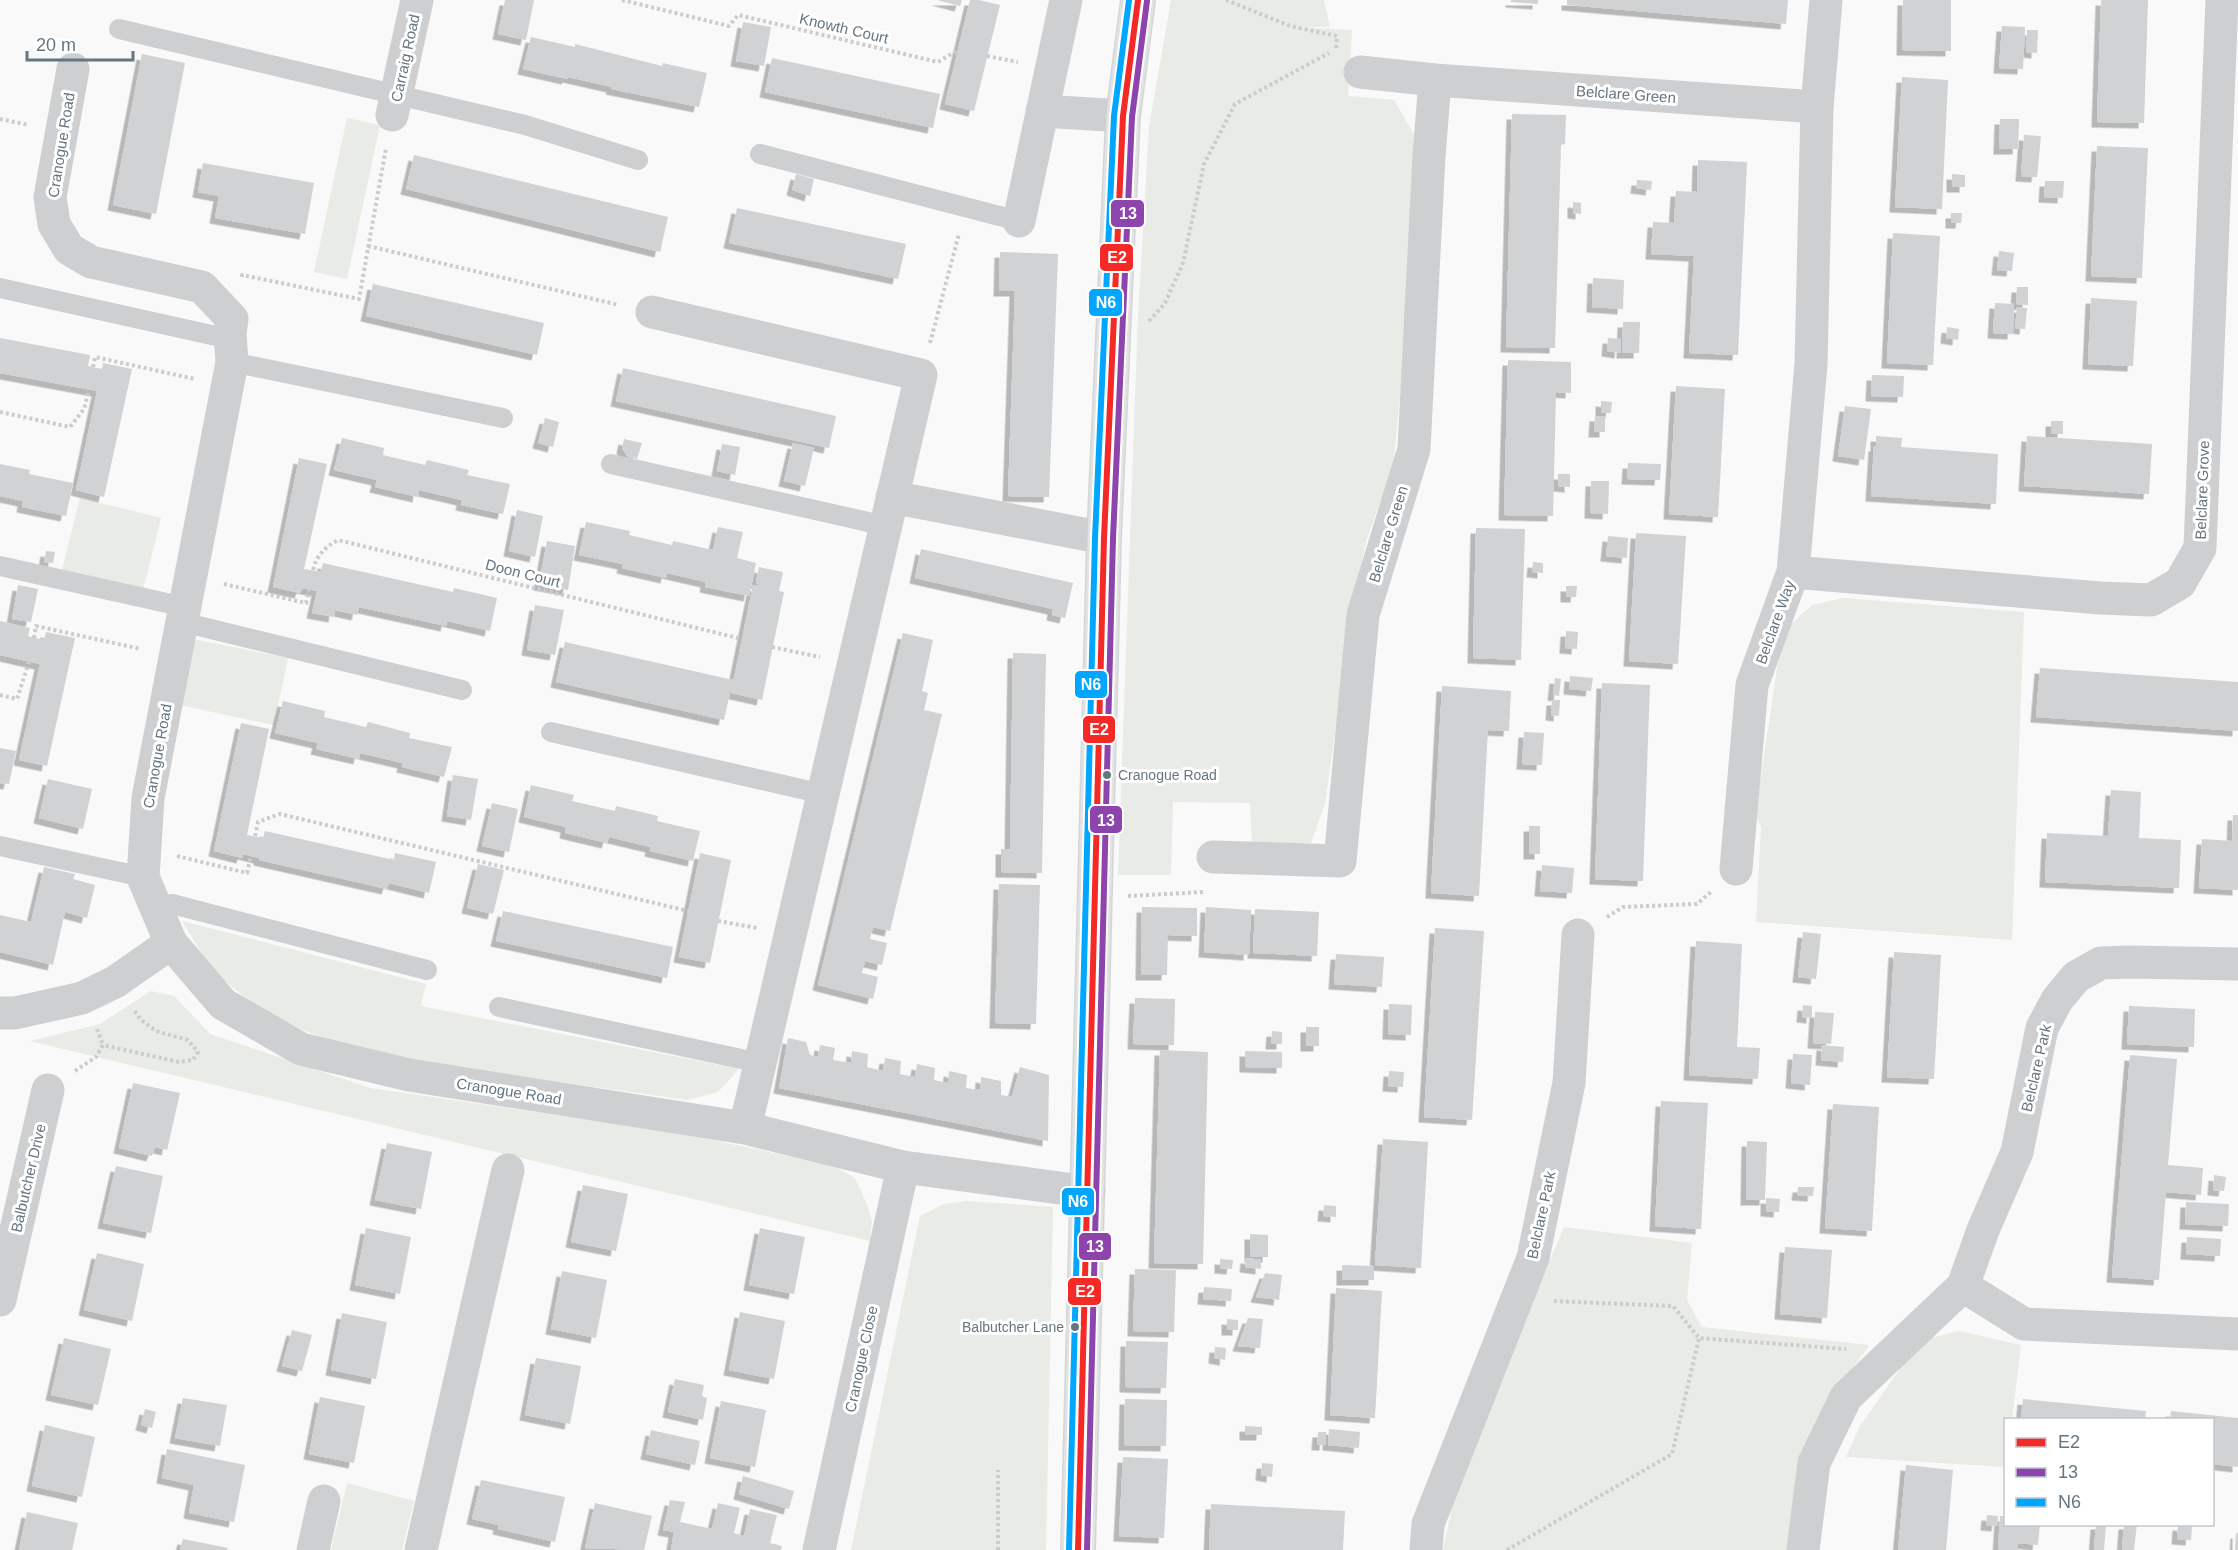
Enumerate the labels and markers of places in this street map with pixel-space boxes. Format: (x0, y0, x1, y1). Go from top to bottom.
place label: Cranogue Road (1118, 767, 1217, 783)
marker: Cranogue Road (1101, 769, 1113, 781)
place label: Balbutcher Lane (962, 1319, 1064, 1335)
marker: Balbutcher Lane (1069, 1321, 1081, 1333)

